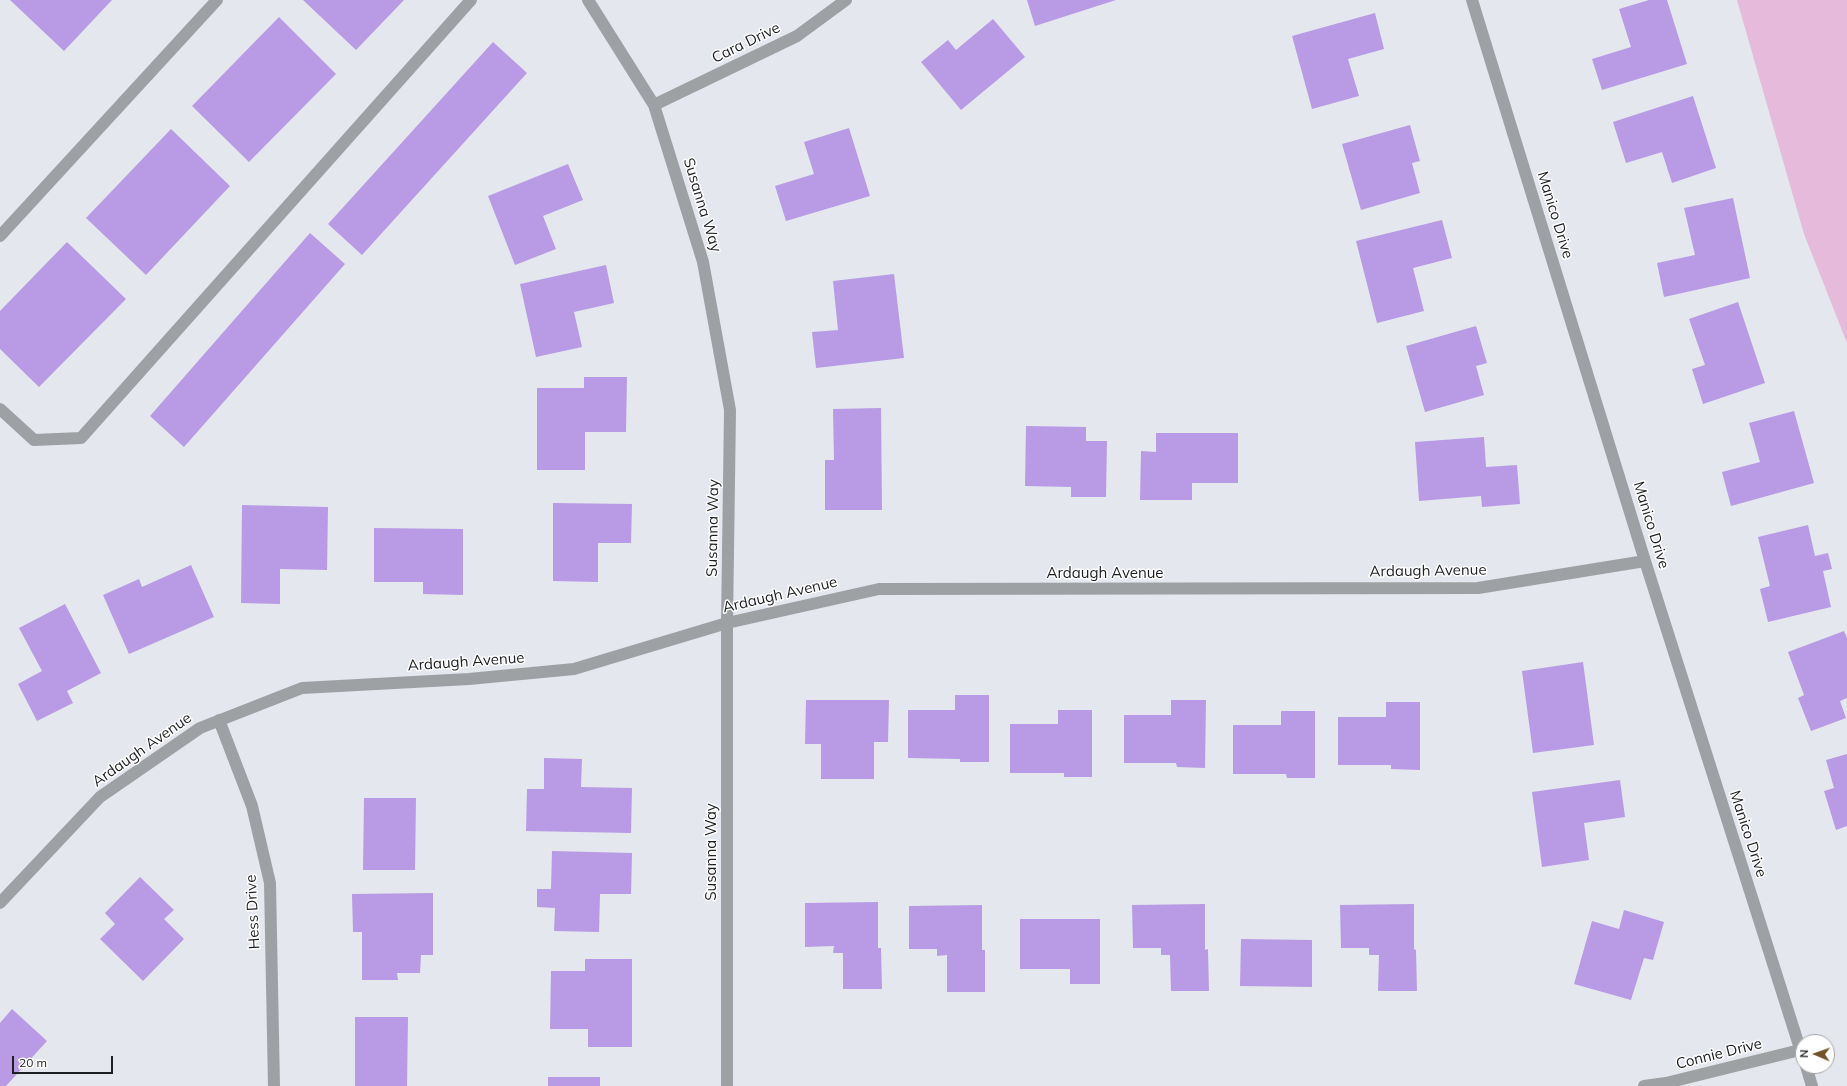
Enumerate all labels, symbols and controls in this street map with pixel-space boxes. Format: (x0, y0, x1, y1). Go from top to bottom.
street label: Cara Drive (709, 19, 783, 67)
street label: Susanna Way (679, 156, 725, 254)
street label: Manico Drive (1533, 169, 1577, 261)
street label: Susanna Way (703, 479, 723, 577)
street label: Manico Drive (1629, 479, 1673, 571)
street label: Ardaugh Avenue (1369, 561, 1487, 581)
street label: Ardaugh Avenue (1046, 564, 1164, 582)
street label: Ardaugh Avenue (721, 573, 839, 617)
street label: Ardaugh Avenue (407, 649, 525, 675)
street label: Ardaugh Avenue (89, 709, 195, 791)
street label: Manico Drive (1726, 788, 1770, 880)
street label: Susanna Way (702, 803, 720, 901)
street label: Hess Drive (242, 874, 264, 950)
north arrow (1795, 1034, 1835, 1074)
street label: Connie Drive (1674, 1035, 1764, 1073)
scale bar (14, 1048, 115, 1074)
text: N (1797, 1049, 1811, 1058)
text: 20 m (19, 1055, 47, 1070)

